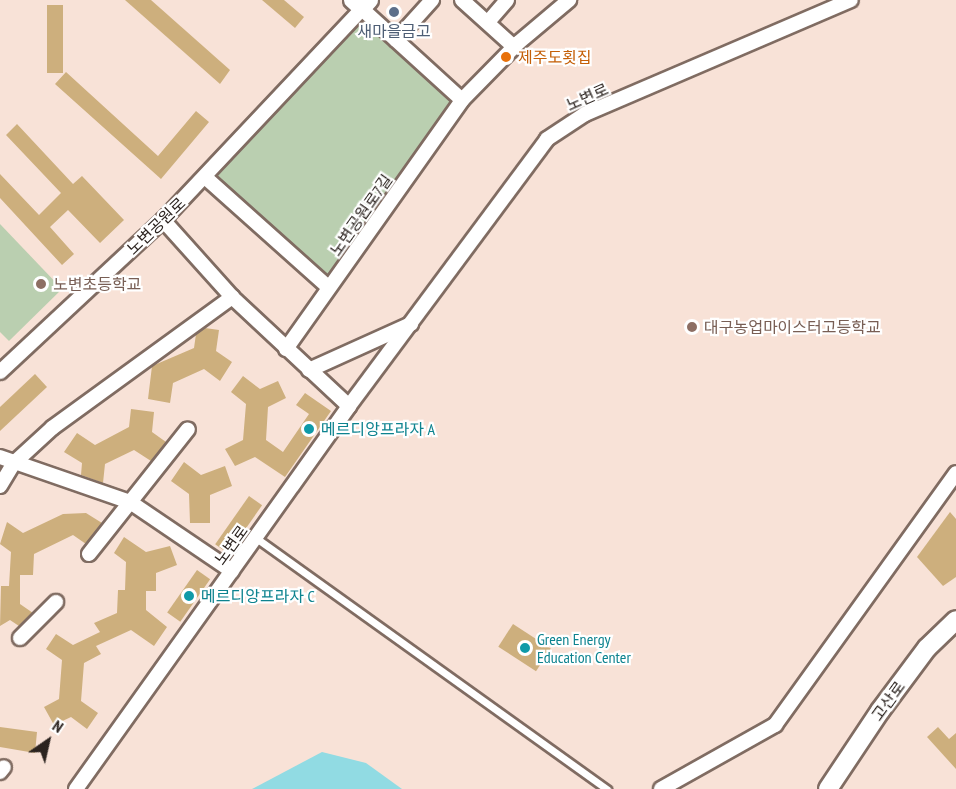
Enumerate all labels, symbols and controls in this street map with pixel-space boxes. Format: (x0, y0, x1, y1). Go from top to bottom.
marker: 새마을금고 (387, 5, 401, 19)
place label: 새마을금고 (357, 21, 431, 41)
place label: 제주도횟집 (518, 47, 592, 67)
marker: 제주도횟집 (499, 50, 513, 64)
street label: 노변로 (563, 79, 611, 115)
street label: 노변공원로7길 (326, 170, 396, 260)
street label: 노변공원로 (123, 194, 189, 258)
place label: 노변초등학교 (53, 274, 141, 294)
marker: 노변초등학교 (34, 277, 48, 291)
place label: 대구농업마이스터고등학교 (704, 317, 881, 337)
marker: 대구농업마이스터고등학교 (685, 320, 699, 334)
place label: 메르디앙프라자 A (321, 419, 435, 439)
marker: 메르디앙프라자 A (302, 422, 316, 436)
street label: 노변로 (210, 521, 252, 569)
place label: 메르디앙프라자 C (201, 586, 315, 606)
marker: 메르디앙프라자 C (182, 589, 196, 603)
place label: Green Energy Education Center (537, 629, 631, 667)
marker: Green Energy Education Center (518, 641, 532, 655)
street label: 고산로 (867, 677, 909, 725)
north arrow (18, 711, 78, 771)
text: N (49, 715, 67, 737)

